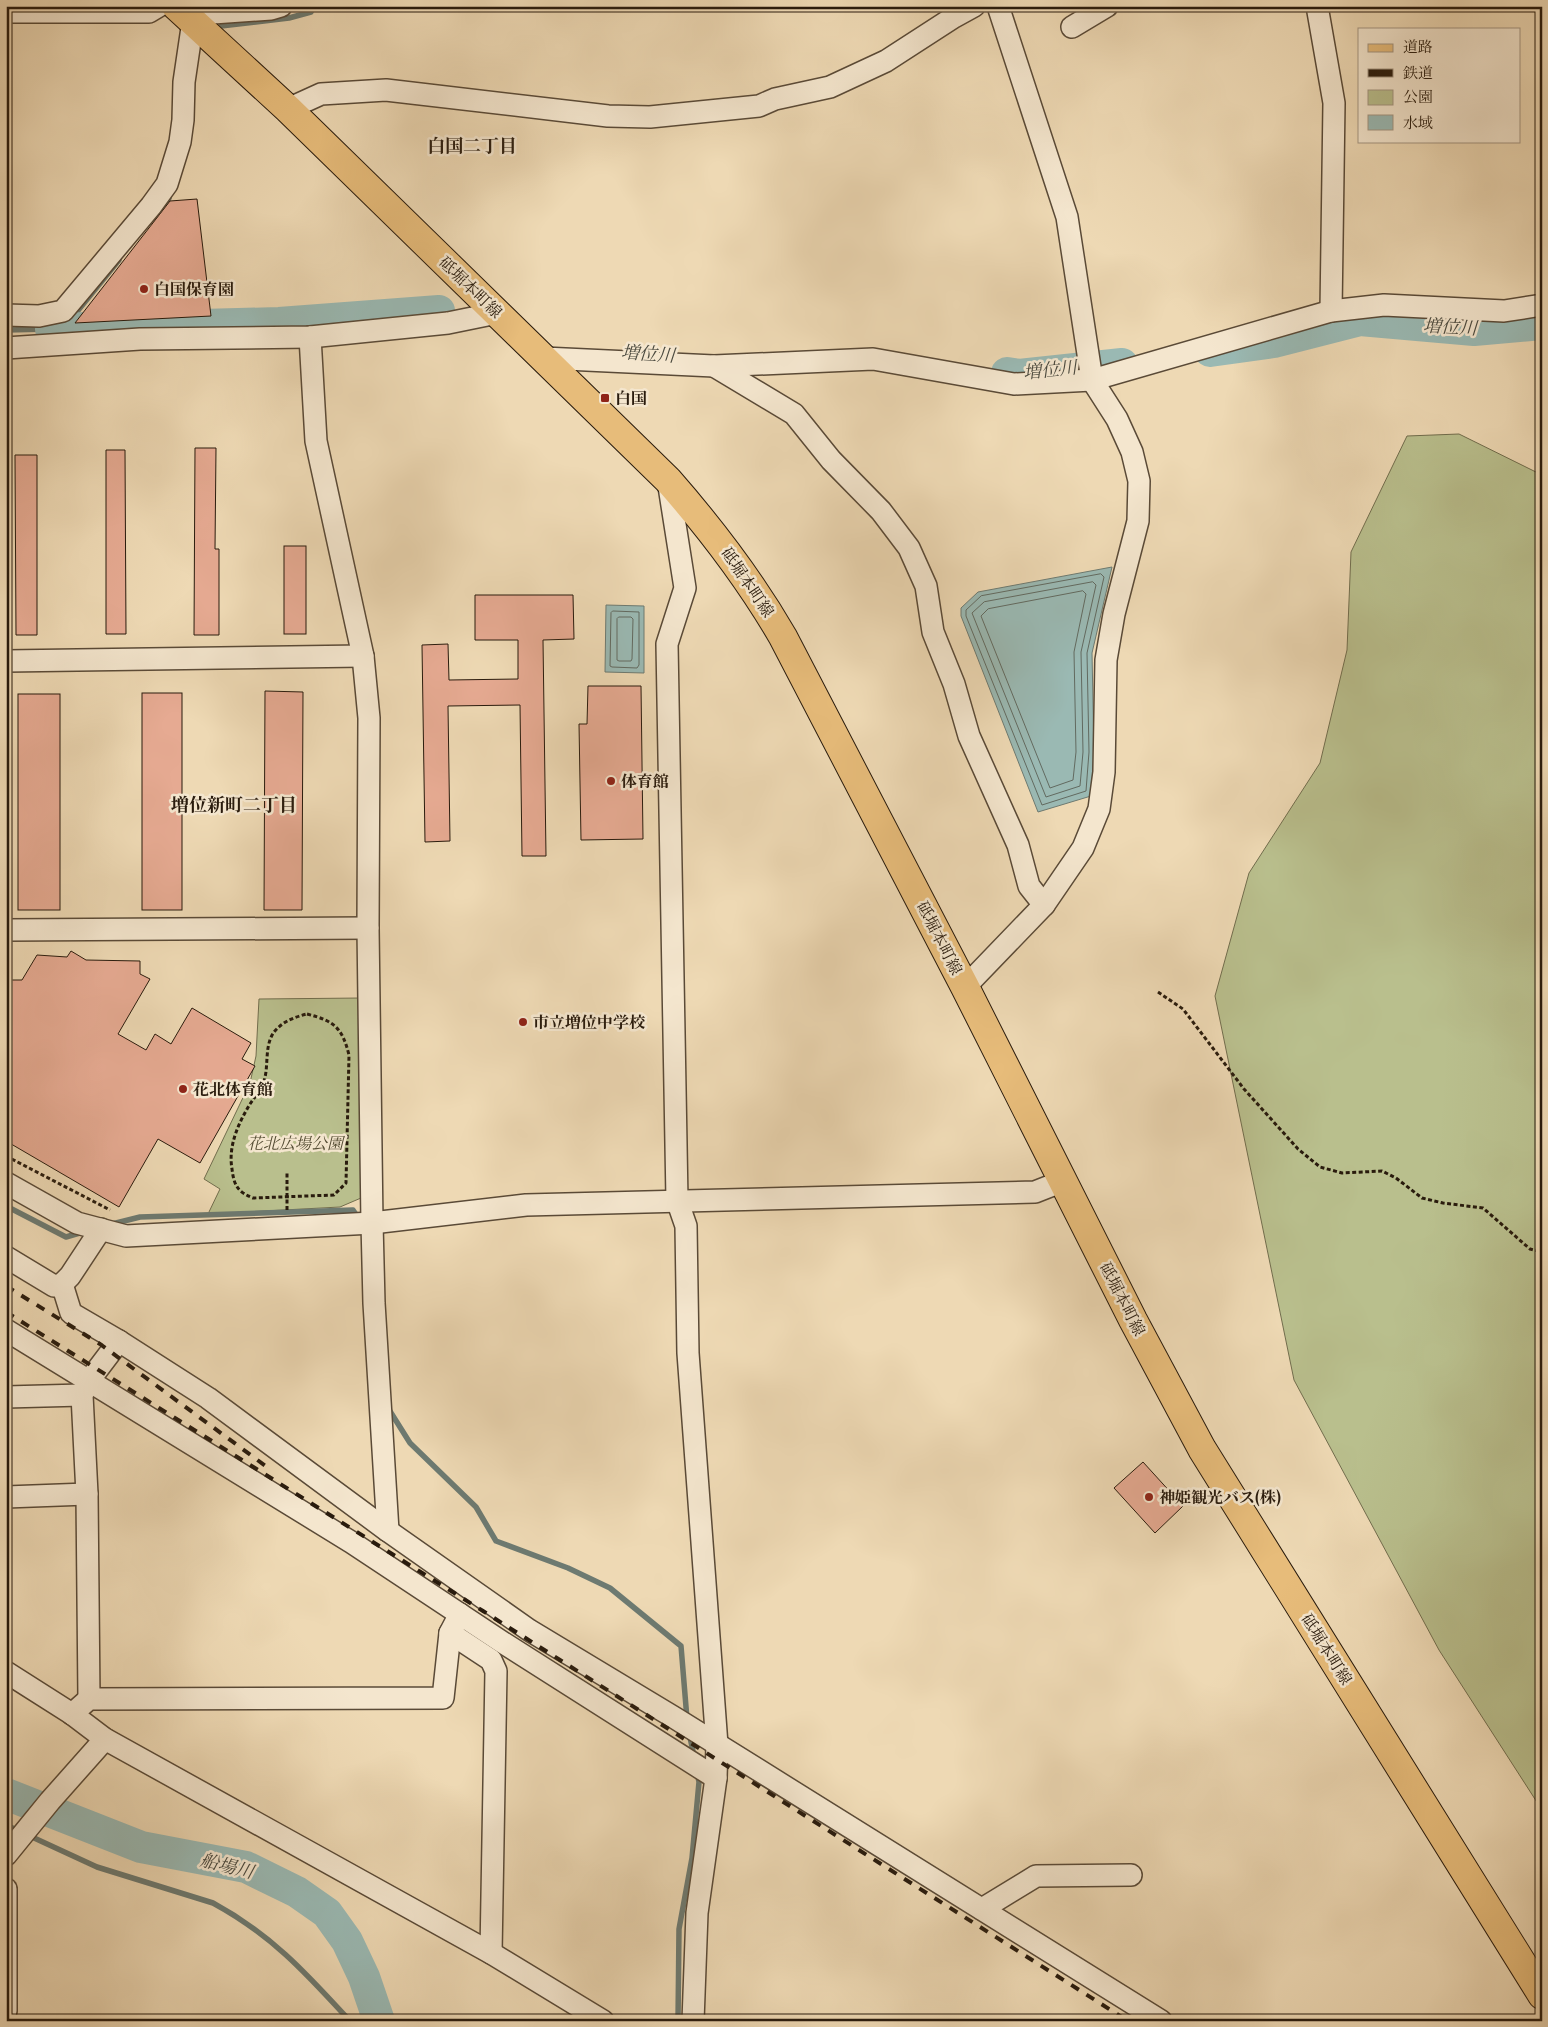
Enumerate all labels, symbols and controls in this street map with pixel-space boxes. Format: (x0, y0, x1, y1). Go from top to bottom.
legend (1358, 28, 1520, 142)
text: 道路 (1403, 37, 1433, 56)
text: 鉄道 (1403, 63, 1433, 82)
text: 公園 (1403, 87, 1433, 106)
text: 水域 (1403, 113, 1433, 132)
district label: 白国二丁目 (427, 135, 517, 157)
street label: 砥堀本町線 (435, 252, 507, 322)
place label: 白国保育園 (154, 279, 234, 299)
marker: 白国保育園 (138, 283, 150, 295)
water label: 増位川 (1422, 315, 1480, 340)
water label: 増位川 (620, 341, 678, 367)
water label: 増位川 (1022, 356, 1080, 384)
place label: 白国 (615, 388, 647, 408)
marker: 白国 (599, 392, 611, 404)
street label: 砥堀本町線 (717, 543, 779, 621)
place label: 体育館 (621, 771, 669, 791)
marker: 体育館 (605, 775, 617, 787)
district label: 増位新町二丁目 (171, 794, 297, 816)
street label: 砥堀本町線 (913, 898, 967, 978)
place label: 市立増位中学校 (533, 1012, 646, 1032)
marker: 市立増位中学校 (517, 1016, 529, 1028)
place label: 花北体育館 (193, 1079, 273, 1099)
marker: 花北体育館 (177, 1083, 189, 1095)
park label: 花北広場公園 (247, 1133, 346, 1153)
street label: 砥堀本町線 (1096, 1259, 1150, 1339)
place label: 神姫観光バス(株) (1159, 1487, 1281, 1507)
marker: 神姫観光バス(株) (1143, 1491, 1155, 1503)
street label: 砥堀本町線 (1297, 1610, 1357, 1688)
water label: 船場川 (198, 1849, 258, 1884)

